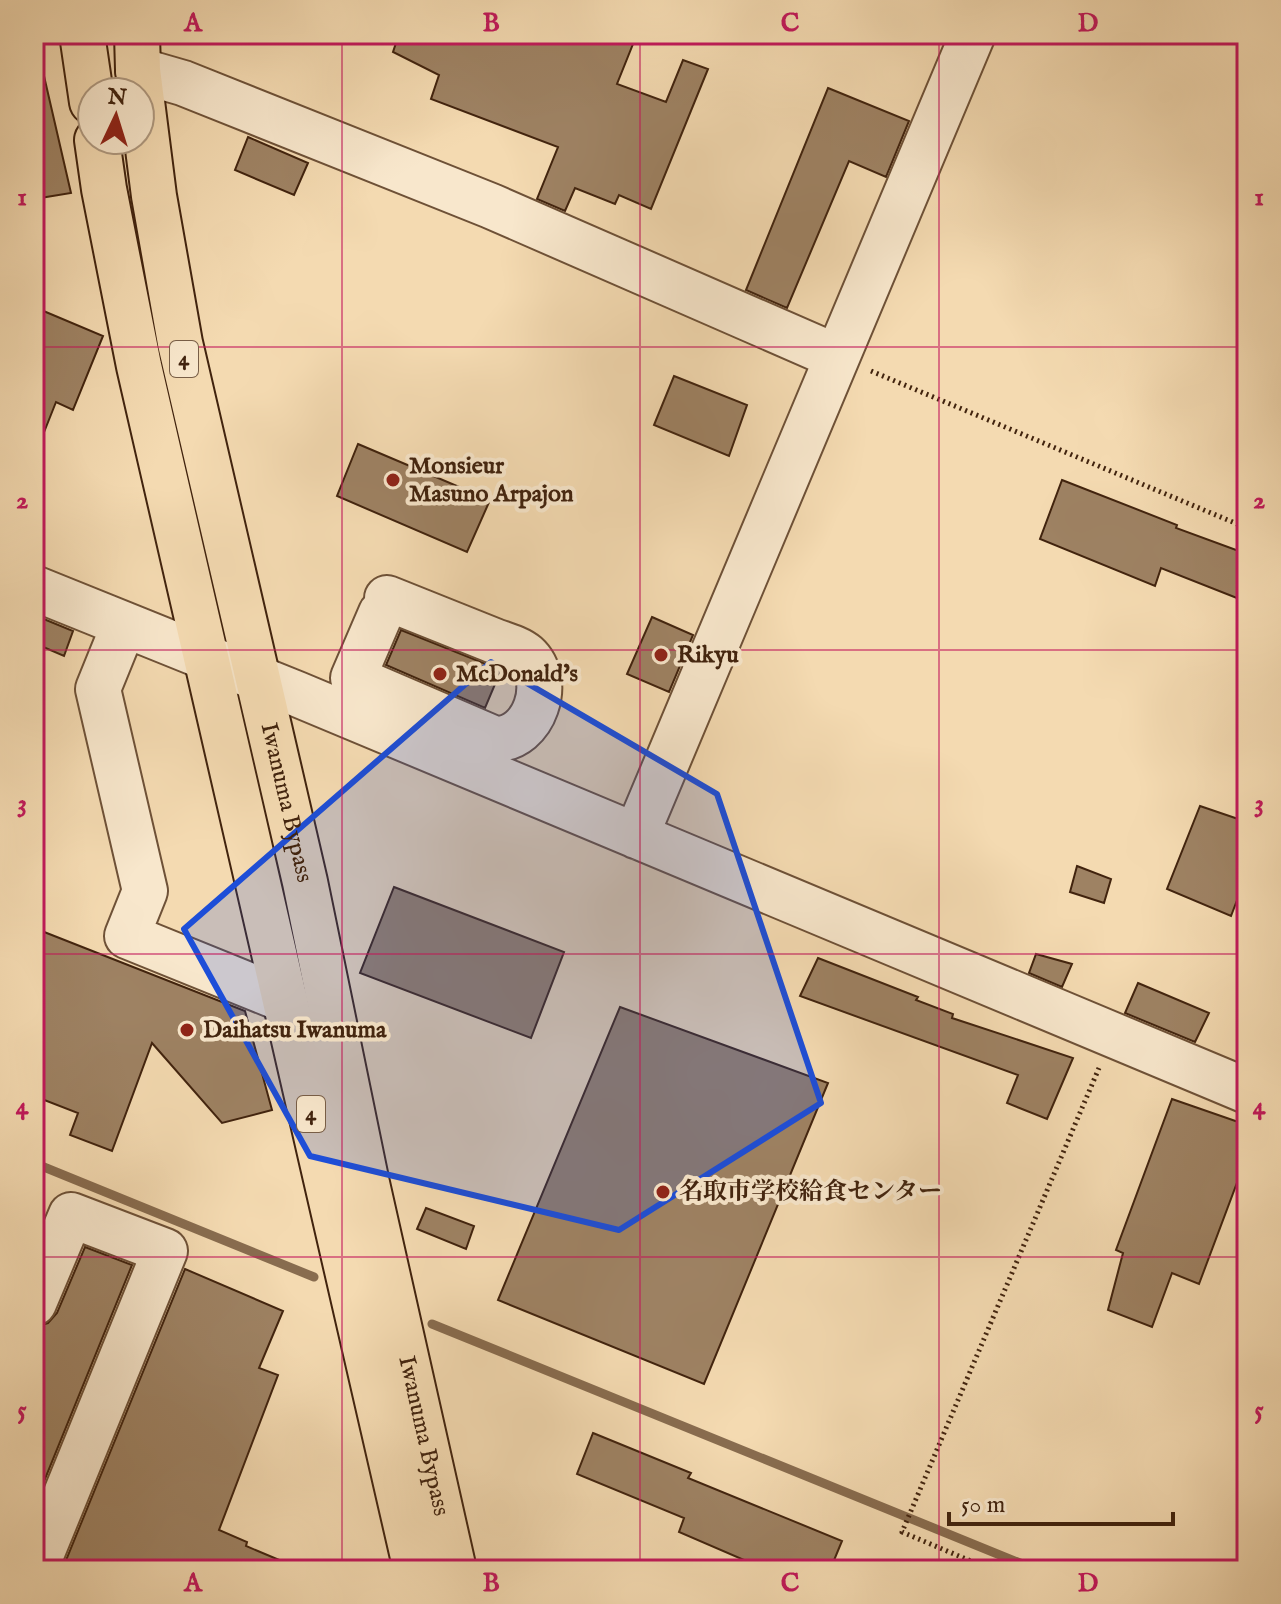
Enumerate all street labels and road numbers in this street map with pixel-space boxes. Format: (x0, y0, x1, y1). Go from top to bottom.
road number: 4 (170, 341, 198, 377)
street label: Iwanuma Bypass (253, 720, 320, 885)
road number: 4 (297, 1096, 325, 1132)
street label: Iwanuma Bypass (391, 1353, 457, 1519)

